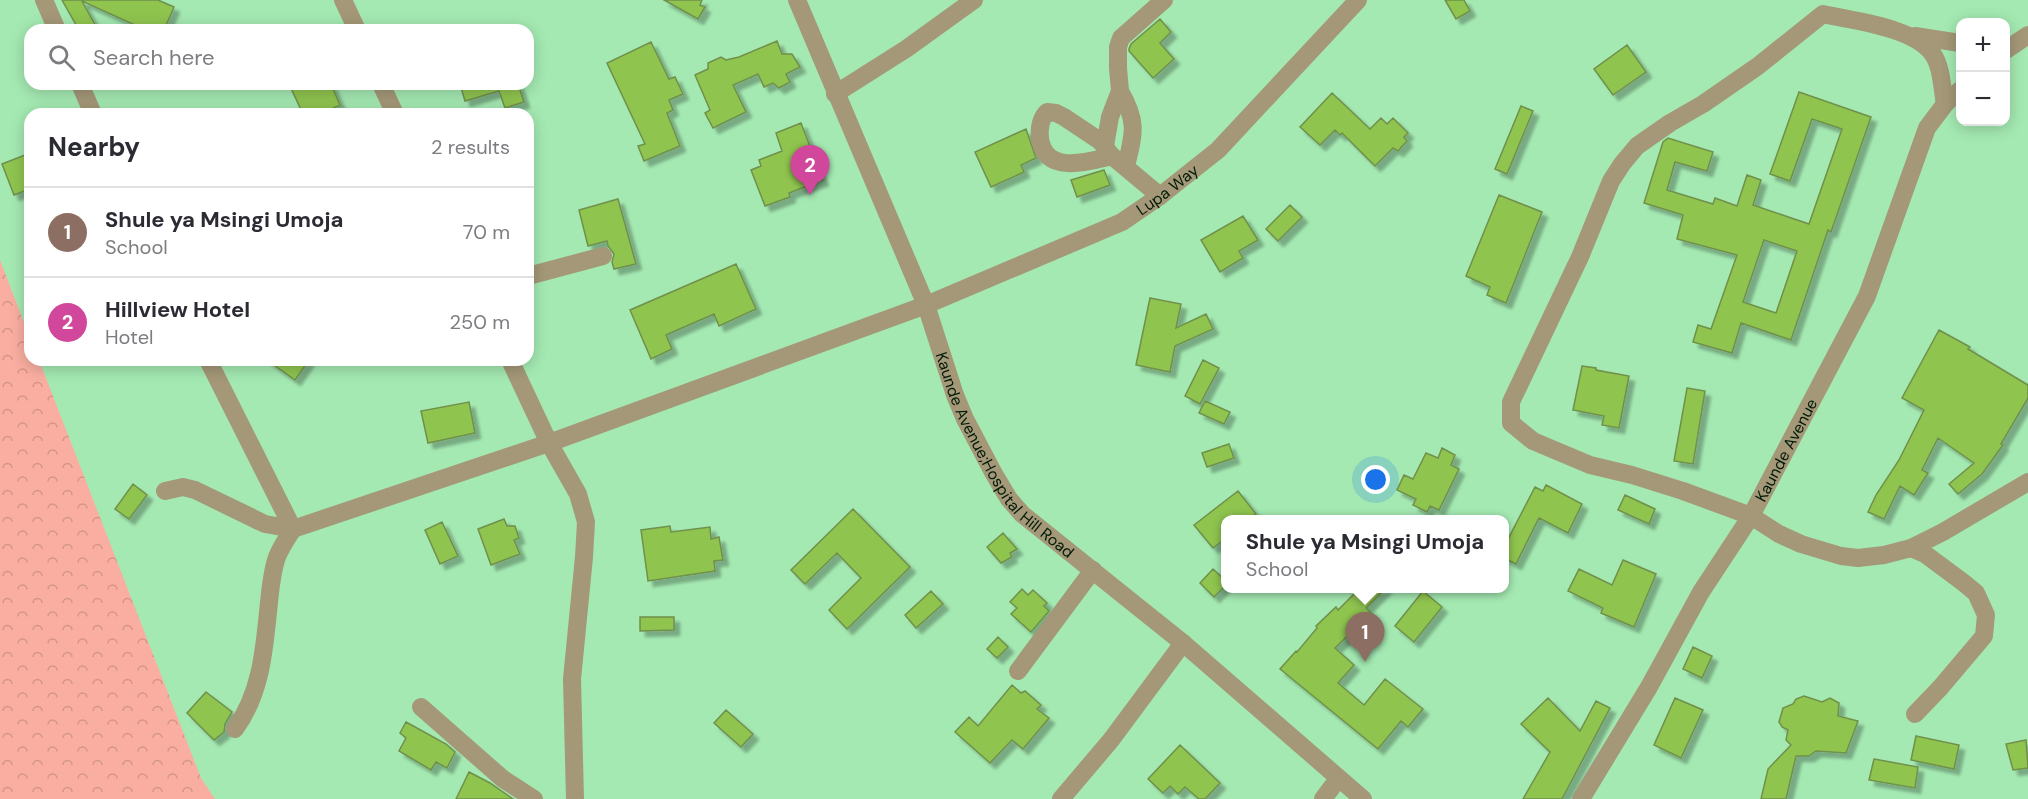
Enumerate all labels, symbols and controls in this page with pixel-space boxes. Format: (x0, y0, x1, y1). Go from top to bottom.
map controls (1956, 18, 2010, 126)
button: + (1956, 18, 2010, 72)
search box (24, 24, 534, 90)
icon: search (45, 41, 78, 74)
text: Search here (93, 43, 214, 72)
button: − (1956, 72, 2010, 126)
text: Nearby (48, 130, 140, 164)
text: 2 results (431, 134, 510, 160)
pin: 2 (790, 146, 830, 195)
street label: Lupa Way (1132, 159, 1203, 220)
text: Shule ya Msingi Umoja (105, 205, 343, 234)
text: 1 (64, 219, 71, 245)
text: 70 m (463, 219, 510, 245)
text: School (105, 234, 168, 260)
text: Hillview Hotel (105, 295, 250, 324)
text: 2 (62, 309, 73, 335)
text: 250 m (449, 309, 510, 335)
text: Hotel (105, 324, 153, 350)
street label: Kaunde Avenue;Hospital Hill Road (931, 349, 1079, 562)
street label: Kaunde Avenue (1750, 395, 1822, 505)
your location (1361, 465, 1390, 494)
popup (1221, 515, 1509, 593)
text: Shule ya Msingi Umoja (1246, 527, 1484, 556)
text: School (1246, 556, 1309, 582)
pin: 1 (1346, 612, 1384, 662)

